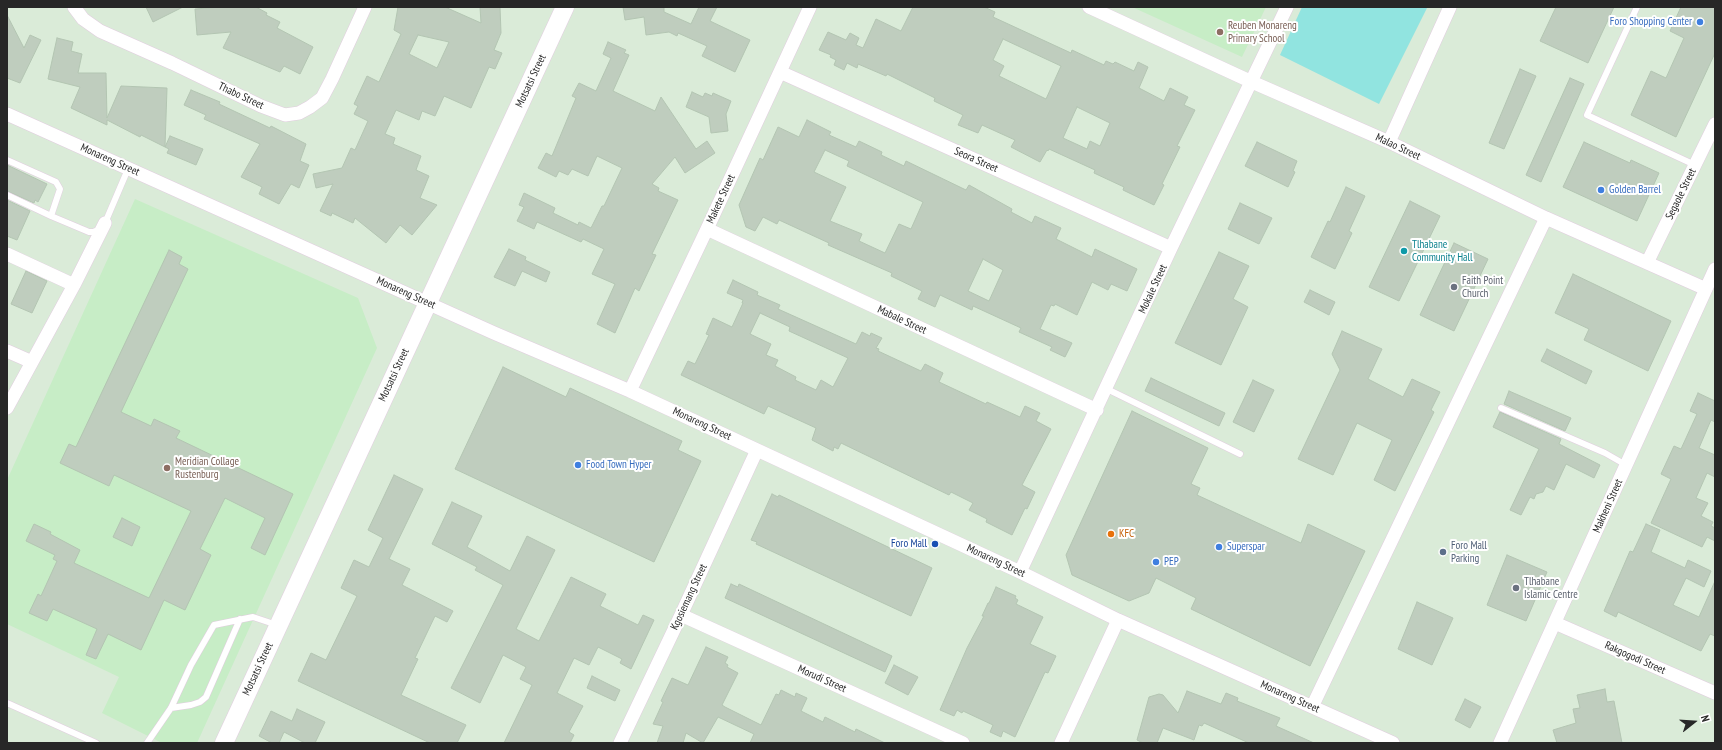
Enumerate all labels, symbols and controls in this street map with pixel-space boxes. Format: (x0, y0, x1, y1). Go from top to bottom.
place label: Foro Shopping Center (1610, 15, 1692, 29)
marker: Foro Shopping Center (1695, 17, 1705, 27)
place label: Reuben Monareng Primary School (1228, 19, 1297, 45)
marker: Reuben Monareng Primary School (1215, 27, 1225, 37)
street label: Motsatsi Street (513, 52, 549, 110)
street label: Thabo Street (216, 80, 266, 112)
street label: Malao Street (1373, 131, 1423, 163)
street label: Monareng Street (78, 141, 142, 179)
street label: Seora Street (952, 145, 1000, 175)
street label: Segaole Street (1663, 166, 1699, 222)
street label: Makete Street (704, 172, 738, 226)
place label: Golden Barrel (1609, 183, 1661, 197)
marker: Golden Barrel (1596, 185, 1606, 195)
place label: Tlhabane Community Hall (1412, 238, 1473, 264)
marker: Tlhabane Community Hall (1399, 246, 1409, 256)
street label: Mokale Street (1136, 262, 1170, 316)
street label: Monareng Street (374, 274, 438, 312)
place label: Faith Point Church (1462, 274, 1503, 300)
marker: Faith Point Church (1449, 282, 1459, 292)
street label: Mabale Street (875, 303, 929, 337)
street label: Motsatsi Street (376, 346, 412, 404)
street label: Monareng Street (671, 405, 733, 443)
place label: Meridian Collage Rustenburg (175, 455, 239, 481)
place label: Food Town Hyper (586, 458, 652, 472)
marker: Food Town Hyper (573, 460, 583, 470)
marker: Meridian Collage Rustenburg (162, 463, 172, 473)
street label: Makheni Street (1590, 477, 1626, 535)
place label: KFC (1119, 527, 1134, 541)
marker: KFC (1106, 529, 1116, 539)
place label: Foro Mall (891, 537, 927, 551)
marker: Foro Mall (930, 539, 940, 549)
place label: Foro Mall Parking (1451, 539, 1487, 565)
place label: Superspar (1227, 540, 1265, 554)
street label: Monareng Street (965, 542, 1027, 580)
marker: Superspar (1214, 542, 1224, 552)
marker: Foro Mall Parking (1438, 547, 1448, 557)
place label: PEP (1164, 555, 1179, 569)
marker: PEP (1151, 557, 1161, 567)
street label: Kgosiemang Street (668, 562, 710, 632)
place label: Tlhabane Islamic Centre (1524, 575, 1578, 601)
marker: Tlhabane Islamic Centre (1511, 583, 1521, 593)
street label: Rakgogodi Street (1603, 639, 1667, 677)
street label: Motsatsi Street (240, 640, 276, 698)
street label: Morudi Street (796, 662, 848, 696)
street label: Monareng Street (1258, 678, 1322, 716)
north arrow (1674, 702, 1714, 742)
text: N (1698, 714, 1713, 723)

